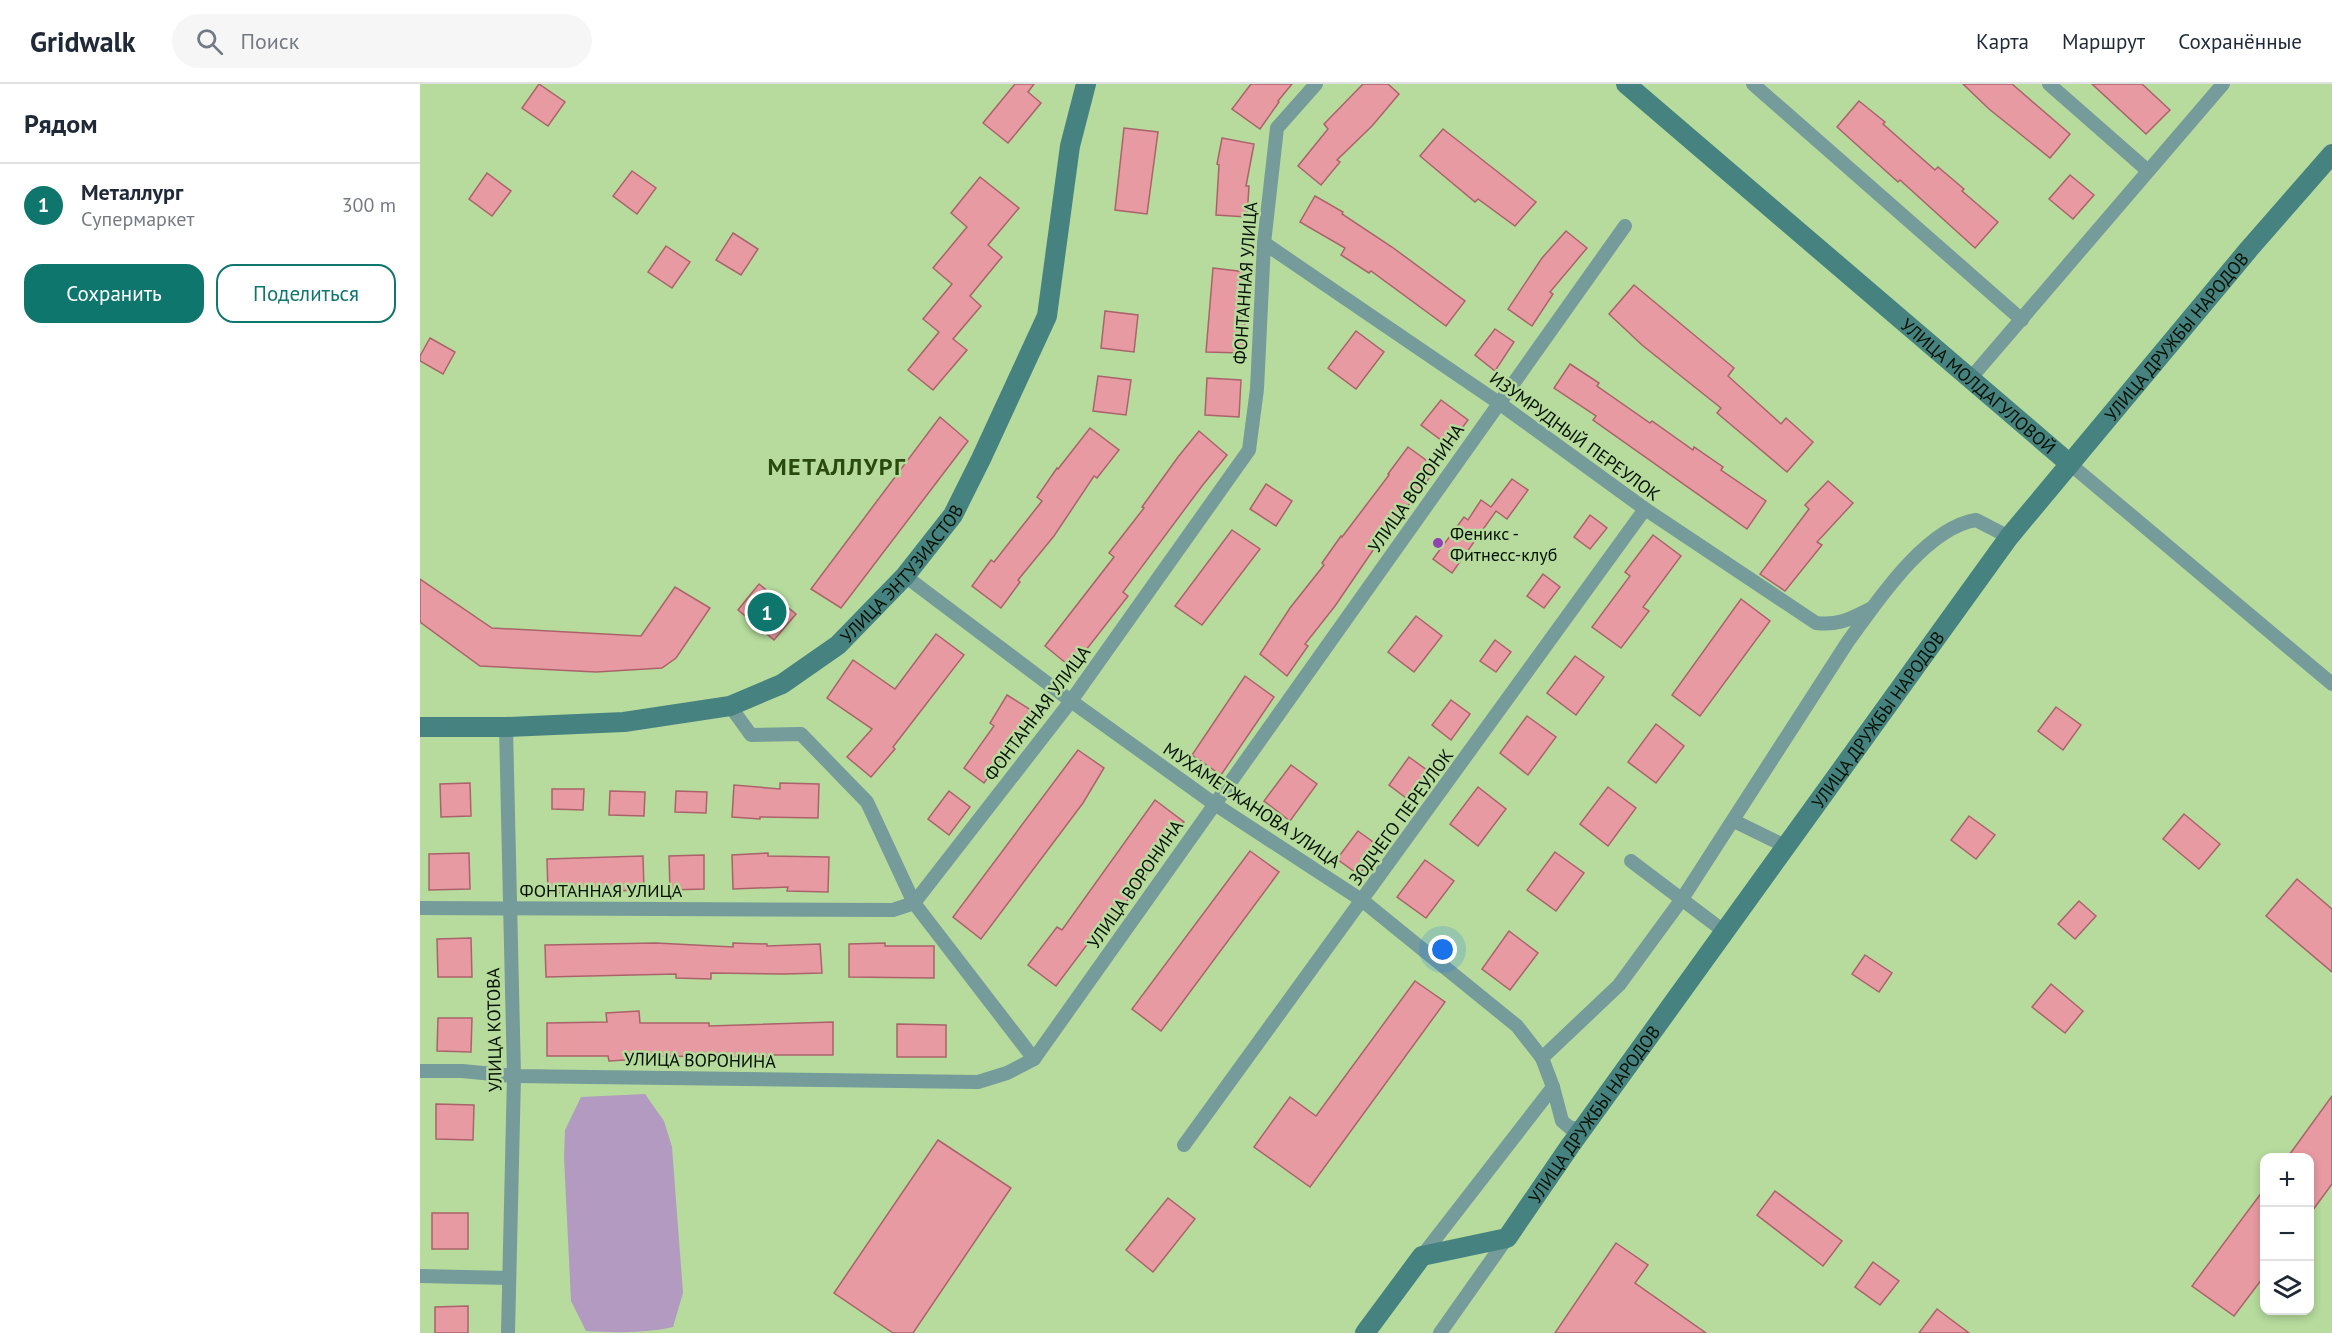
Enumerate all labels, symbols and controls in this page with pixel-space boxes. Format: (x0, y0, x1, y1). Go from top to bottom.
search box (172, 14, 592, 68)
text: Gridwalk (30, 23, 136, 60)
icon: search (193, 25, 226, 58)
text: Поиск (241, 27, 299, 55)
text: Карта (1976, 28, 2029, 55)
text: Маршрут (2062, 28, 2145, 55)
text: Сохранённые (2178, 28, 2302, 55)
text: Рядом (24, 107, 98, 140)
text: Металлург (81, 178, 183, 206)
text: 1 (38, 192, 49, 218)
text: 300 m (342, 192, 396, 218)
street label: ФОНТАННАЯ УЛИЦА (1228, 201, 1262, 365)
text: Супермаркет (81, 206, 194, 232)
street label: УЛИЦА ДРУЖБЫ НАРОДОВ (2099, 247, 2253, 426)
button: Сохранить (24, 264, 204, 323)
button: Поделиться (216, 264, 396, 323)
street label: УЛИЦА МОЛДАГУЛОВОЙ (1896, 313, 2061, 458)
street label: ИЗУМРУДНЫЙ ПЕРЕУЛОК (1485, 366, 1665, 506)
street label: УЛИЦА ВОРОНИНА (1363, 419, 1469, 557)
district label: МЕТАЛЛУРГ (767, 451, 907, 482)
street label: УЛИЦА ЭНТУЗИАСТОВ (835, 500, 968, 648)
place label: Феникс - Фитнесс-клуб (1450, 522, 1557, 566)
marker: Феникс - Фитнесс-клуб (1431, 536, 1445, 550)
pin: 1 (748, 590, 786, 634)
street label: УЛИЦА ДРУЖБЫ НАРОДОВ (1806, 626, 1949, 812)
street label: ФОНТАННАЯ УЛИЦА (979, 641, 1095, 785)
street label: МУХАМЕТЖАНОВА УЛИЦА (1159, 737, 1345, 873)
street label: ЗОДЧЕГО ПЕРЕУЛОК (1344, 744, 1458, 890)
street label: УЛИЦА ВОРОНИНА (1082, 815, 1188, 953)
street label: ФОНТАННАЯ УЛИЦА (520, 879, 683, 902)
your location (1428, 935, 1457, 964)
street label: УЛИЦА КОТОВА (481, 967, 507, 1092)
street label: УЛИЦА ДРУЖБЫ НАРОДОВ (1523, 1021, 1665, 1207)
street label: УЛИЦА ВОРОНИНА (624, 1047, 777, 1073)
map controls (2260, 1153, 2314, 1315)
button: + (2260, 1153, 2314, 1207)
button: − (2260, 1207, 2314, 1261)
button: layers (2260, 1261, 2314, 1315)

